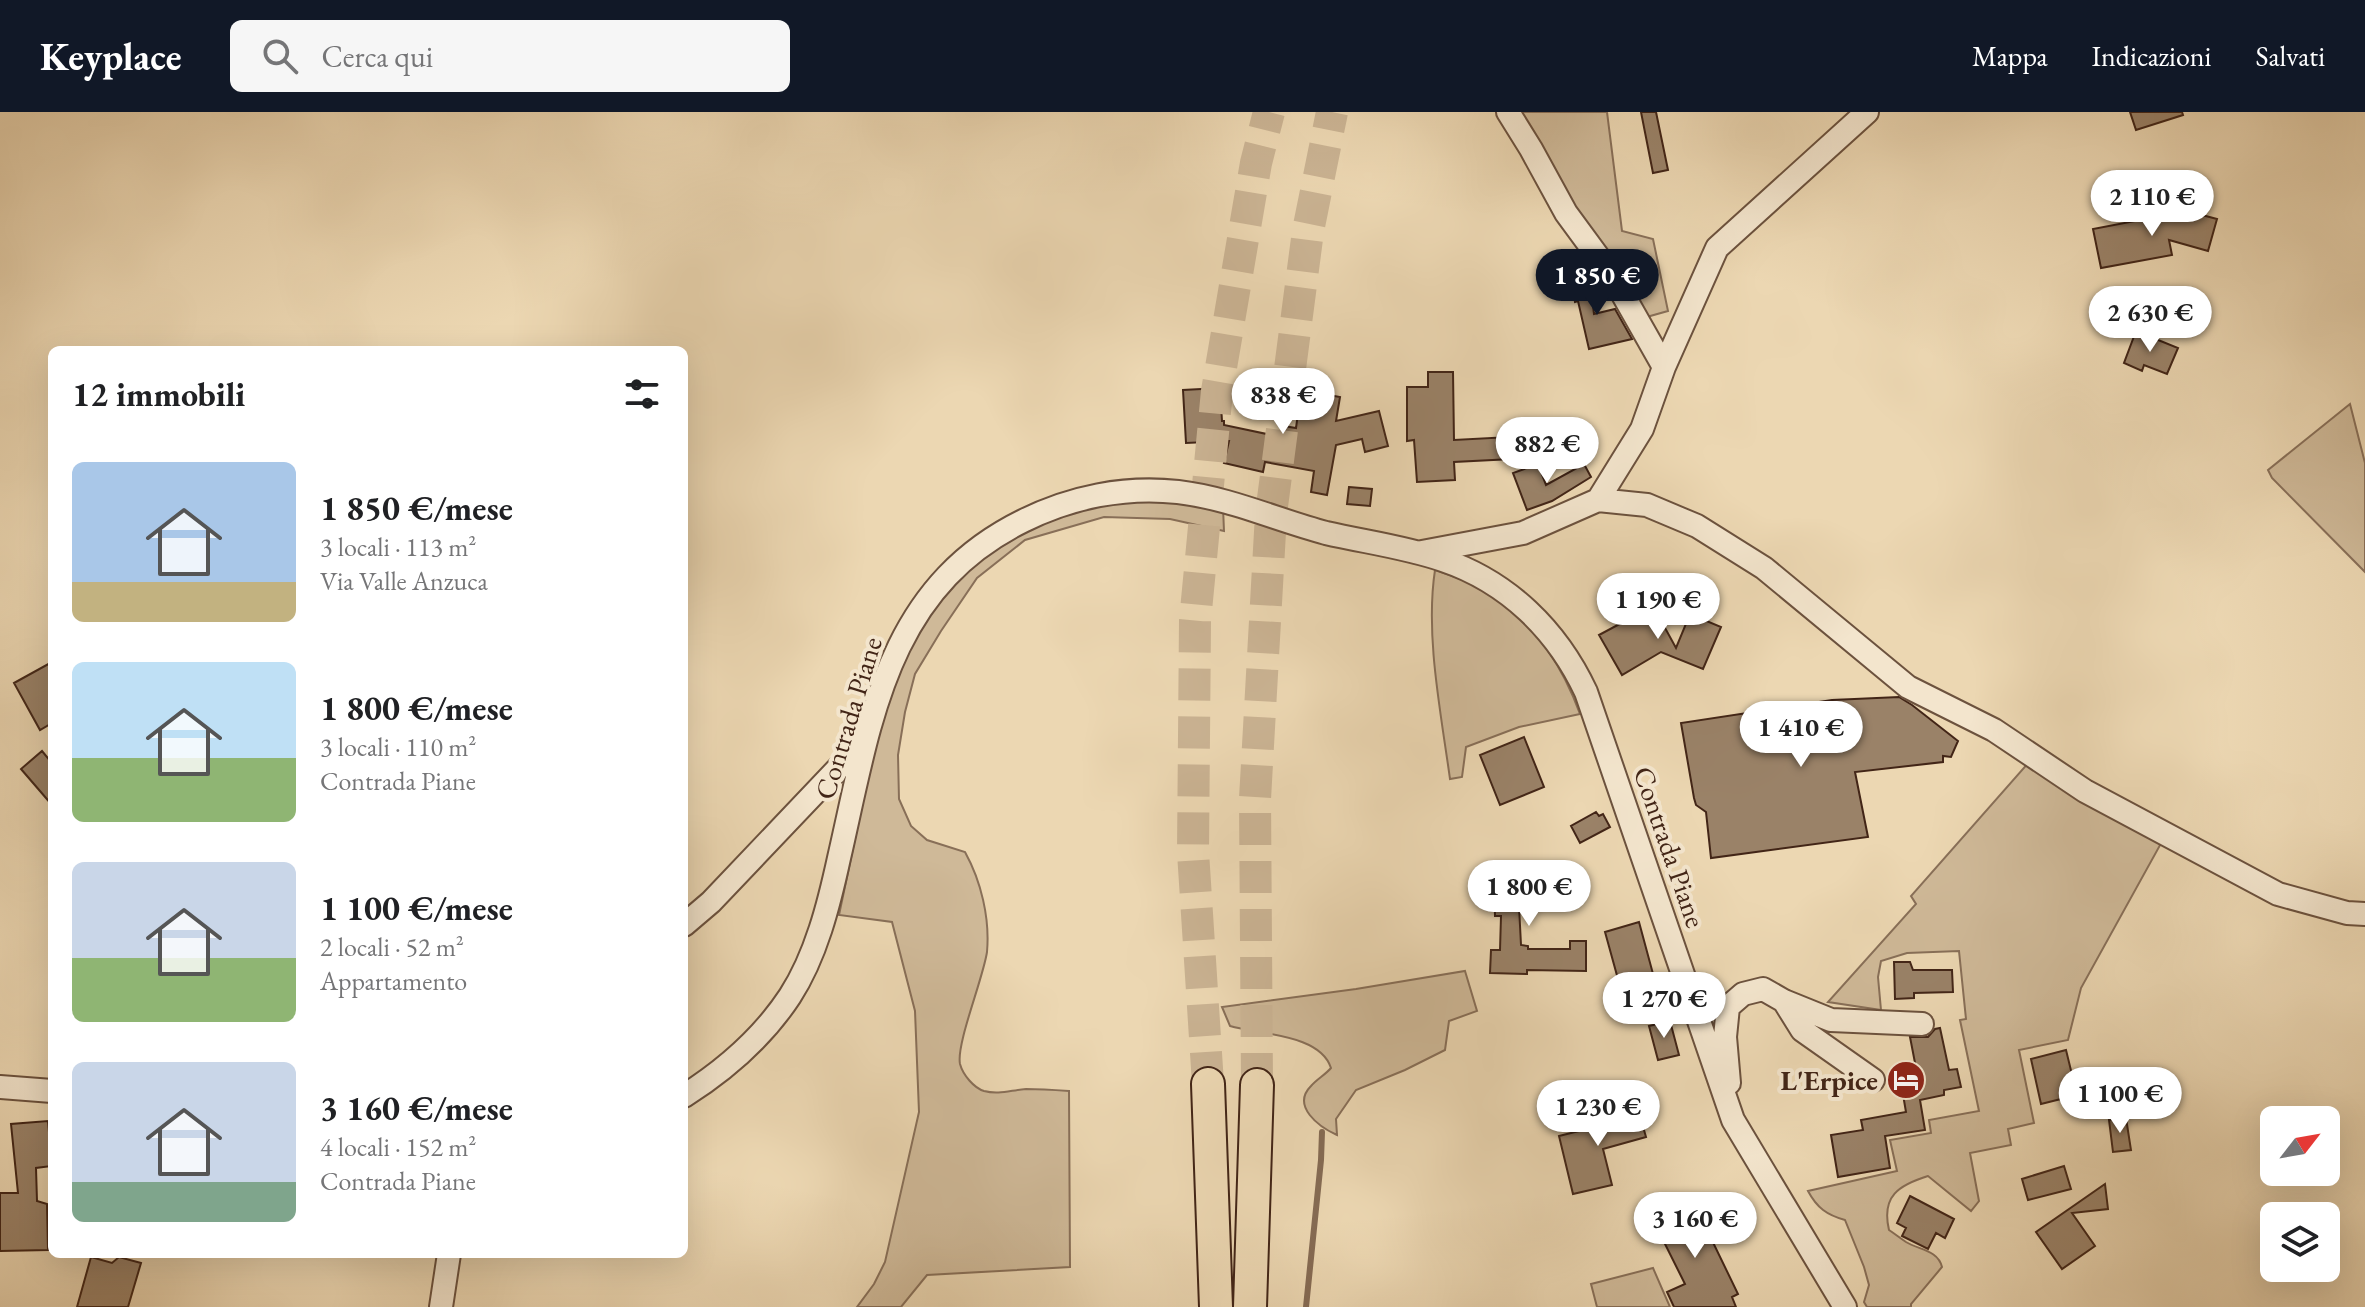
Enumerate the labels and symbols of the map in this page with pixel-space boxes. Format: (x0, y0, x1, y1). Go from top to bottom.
pin: 2 110 € (2078, 170, 2226, 238)
pin: 1 850 € (1523, 249, 1671, 317)
pin: 2 630 € (2076, 286, 2224, 354)
pin: 838 € (1227, 368, 1339, 436)
pin: 882 € (1491, 417, 1603, 485)
pin: 1 190 € (1584, 573, 1732, 641)
street label: Contrada Piane (806, 632, 890, 804)
pin: 1 410 € (1727, 701, 1875, 769)
street label: Contrada Piane (1626, 762, 1714, 932)
pin: 1 800 € (1455, 860, 1603, 928)
pin: 1 270 € (1590, 972, 1738, 1040)
hotel icon: L'Erpice (1885, 1059, 1927, 1101)
place label: L'Erpice (1780, 1062, 1878, 1098)
pin: 1 100 € (2046, 1067, 2194, 1135)
pin: 1 230 € (1524, 1080, 1672, 1148)
north arrow (2260, 1106, 2340, 1186)
pin: 3 160 € (1621, 1192, 1769, 1260)

